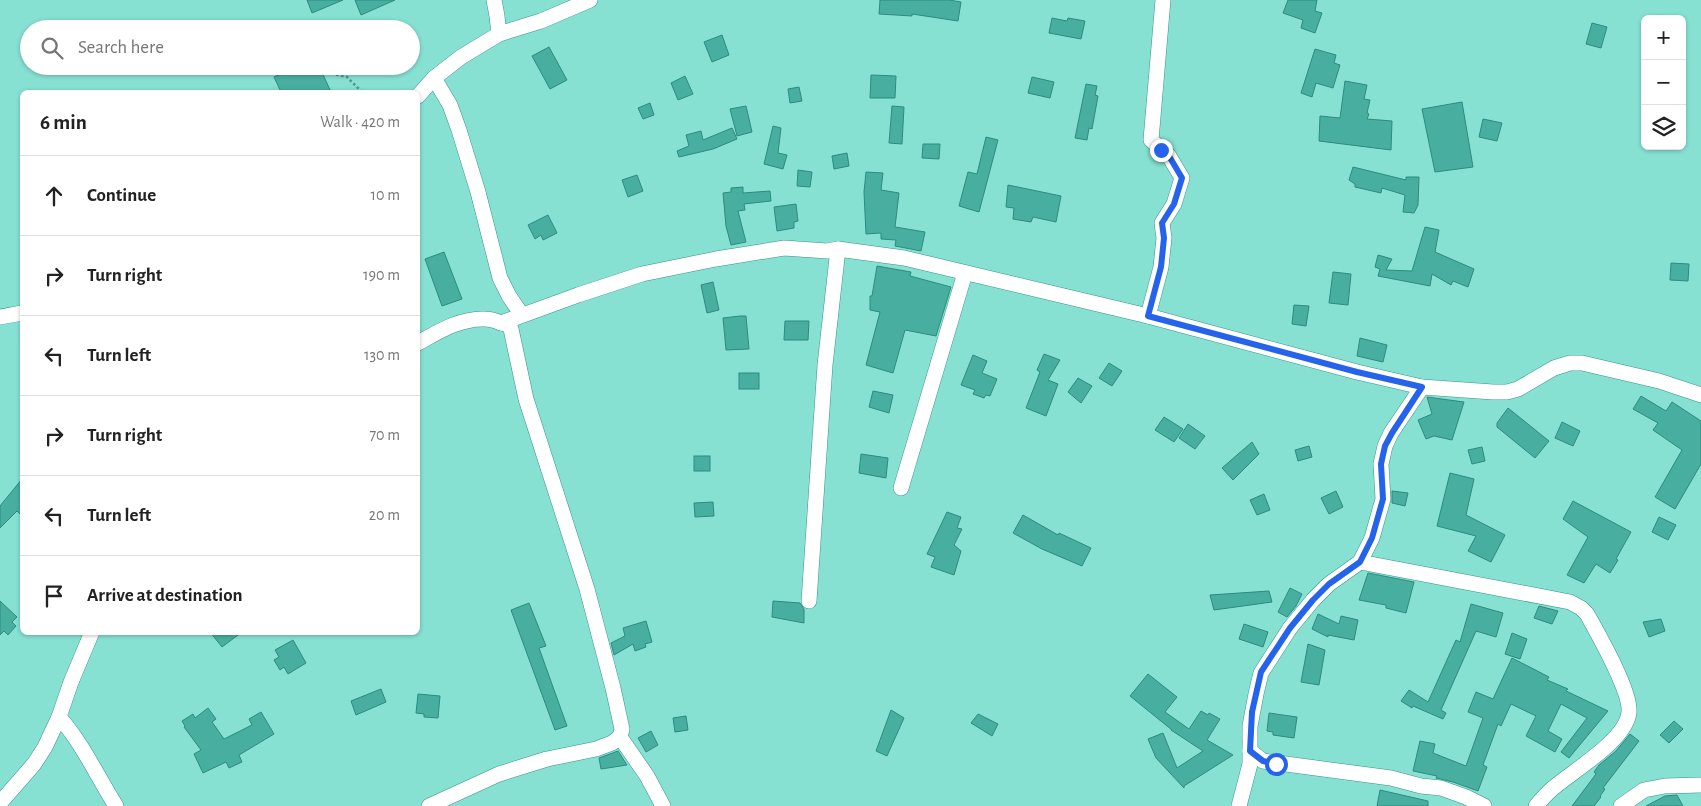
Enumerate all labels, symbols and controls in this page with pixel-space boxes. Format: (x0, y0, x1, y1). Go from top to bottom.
map controls (1641, 15, 1686, 150)
button: + (1641, 15, 1686, 60)
search box (20, 20, 420, 75)
icon: search (38, 34, 66, 62)
text: Search here (78, 38, 164, 57)
button: − (1641, 60, 1686, 105)
button: layers (1641, 105, 1686, 150)
text: 6 min (40, 112, 87, 133)
text: Walk · 420 m (320, 114, 400, 130)
route end (1150, 139, 1173, 162)
icon: ahead (40, 182, 68, 210)
text: Continue (87, 186, 156, 205)
text: 10 m (371, 187, 400, 203)
icon: right (40, 262, 68, 290)
text: Turn right (87, 266, 162, 285)
text: 190 m (363, 267, 400, 283)
icon: left (40, 342, 68, 370)
text: Turn left (87, 346, 151, 365)
text: 130 m (364, 347, 400, 363)
icon: right (40, 422, 68, 450)
text: Turn right (87, 426, 162, 445)
text: 70 m (369, 427, 400, 443)
icon: left (40, 502, 68, 530)
text: Turn left (87, 506, 151, 525)
text: 20 m (369, 507, 400, 523)
icon: arrive (40, 582, 68, 610)
text: Arrive at destination (87, 586, 243, 605)
route start (1265, 753, 1288, 776)

